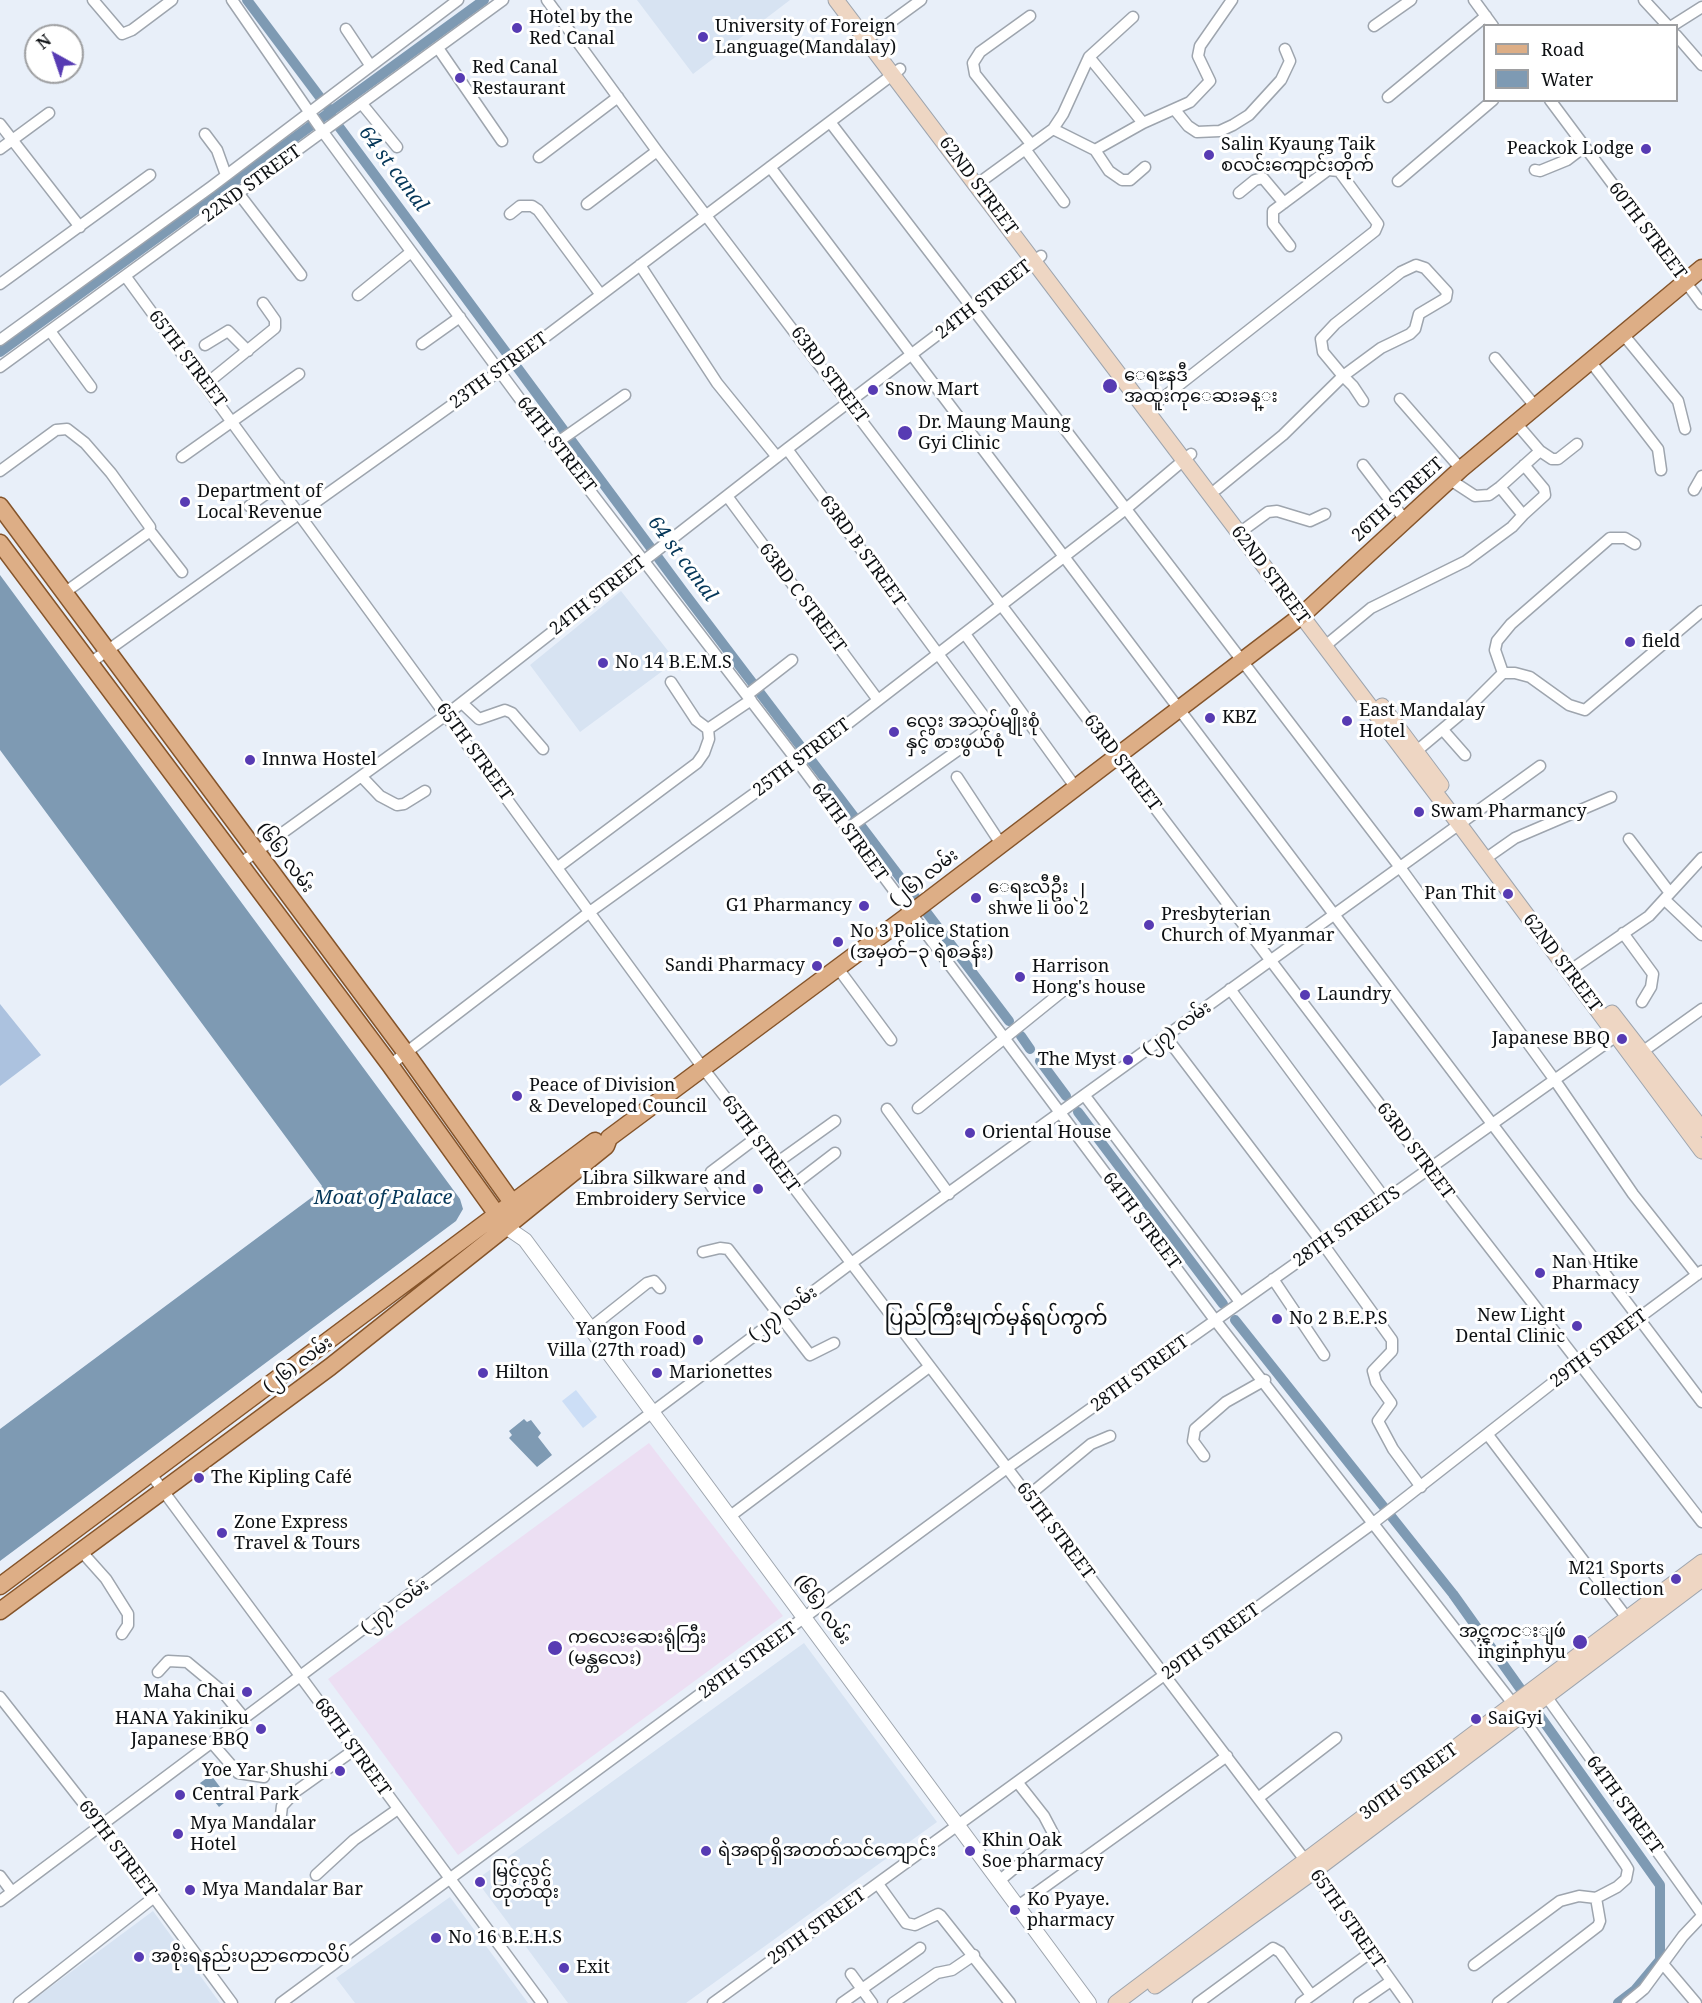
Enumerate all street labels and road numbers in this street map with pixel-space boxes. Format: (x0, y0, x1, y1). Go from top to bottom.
street label: 62ND STREET (934, 133, 1022, 239)
street label: 22ND STREET (198, 141, 306, 227)
street label: 60TH STREET (1604, 178, 1690, 284)
street label: 24TH STREET (932, 256, 1036, 344)
street label: 65TH STREET (144, 306, 230, 412)
street label: 63RD STREET (786, 322, 872, 428)
street label: 23TH STREET (446, 328, 552, 414)
street label: 64TH STREET (512, 393, 600, 497)
street label: 26TH STREET (1348, 453, 1448, 547)
street label: 63RD B STREET (815, 491, 909, 611)
street label: 62ND STREET (1226, 522, 1314, 628)
street label: 63RD C STREET (754, 539, 850, 657)
street label: 24TH STREET (546, 552, 650, 640)
street label: 65TH STREET (431, 699, 517, 805)
street label: 63RD STREET (1079, 710, 1165, 816)
street label: 25TH STREET (749, 715, 855, 801)
street label: 64TH STREET (806, 779, 892, 885)
street label: (၆၆) လမ်း (252, 819, 318, 897)
street label: (၂၆) လမ်း (885, 845, 963, 911)
street label: 62ND STREET (1518, 910, 1606, 1016)
street label: (၂၇) လမ်း (1138, 997, 1216, 1061)
street label: 65TH STREET (717, 1091, 803, 1197)
street label: 63RD STREET (1372, 1098, 1458, 1204)
street label: 64TH STREET (1098, 1168, 1184, 1274)
street label: 28TH STREETS (1289, 1182, 1405, 1272)
street label: (၂၇) လမ်း (744, 1282, 822, 1346)
street label: 29TH STREET (1546, 1306, 1652, 1392)
street label: 28TH STREET (1087, 1331, 1193, 1417)
street label: (၂၆) လမ်း (259, 1332, 337, 1398)
street label: 65TH STREET (1012, 1478, 1098, 1584)
street label: (၆၆) လမ်း (789, 1571, 855, 1649)
street label: (၂၇) လမ်း (357, 1574, 433, 1640)
street label: 29TH STREET (1158, 1599, 1264, 1685)
street label: 28TH STREET (695, 1618, 801, 1704)
street label: 68TH STREET (309, 1694, 395, 1800)
street label: 30TH STREET (1356, 1739, 1462, 1825)
street label: 64TH STREET (1581, 1752, 1667, 1858)
street label: 69TH STREET (74, 1796, 160, 1902)
street label: 65TH STREET (1305, 1865, 1389, 1973)
street label: 29TH STREET (764, 1884, 870, 1970)

